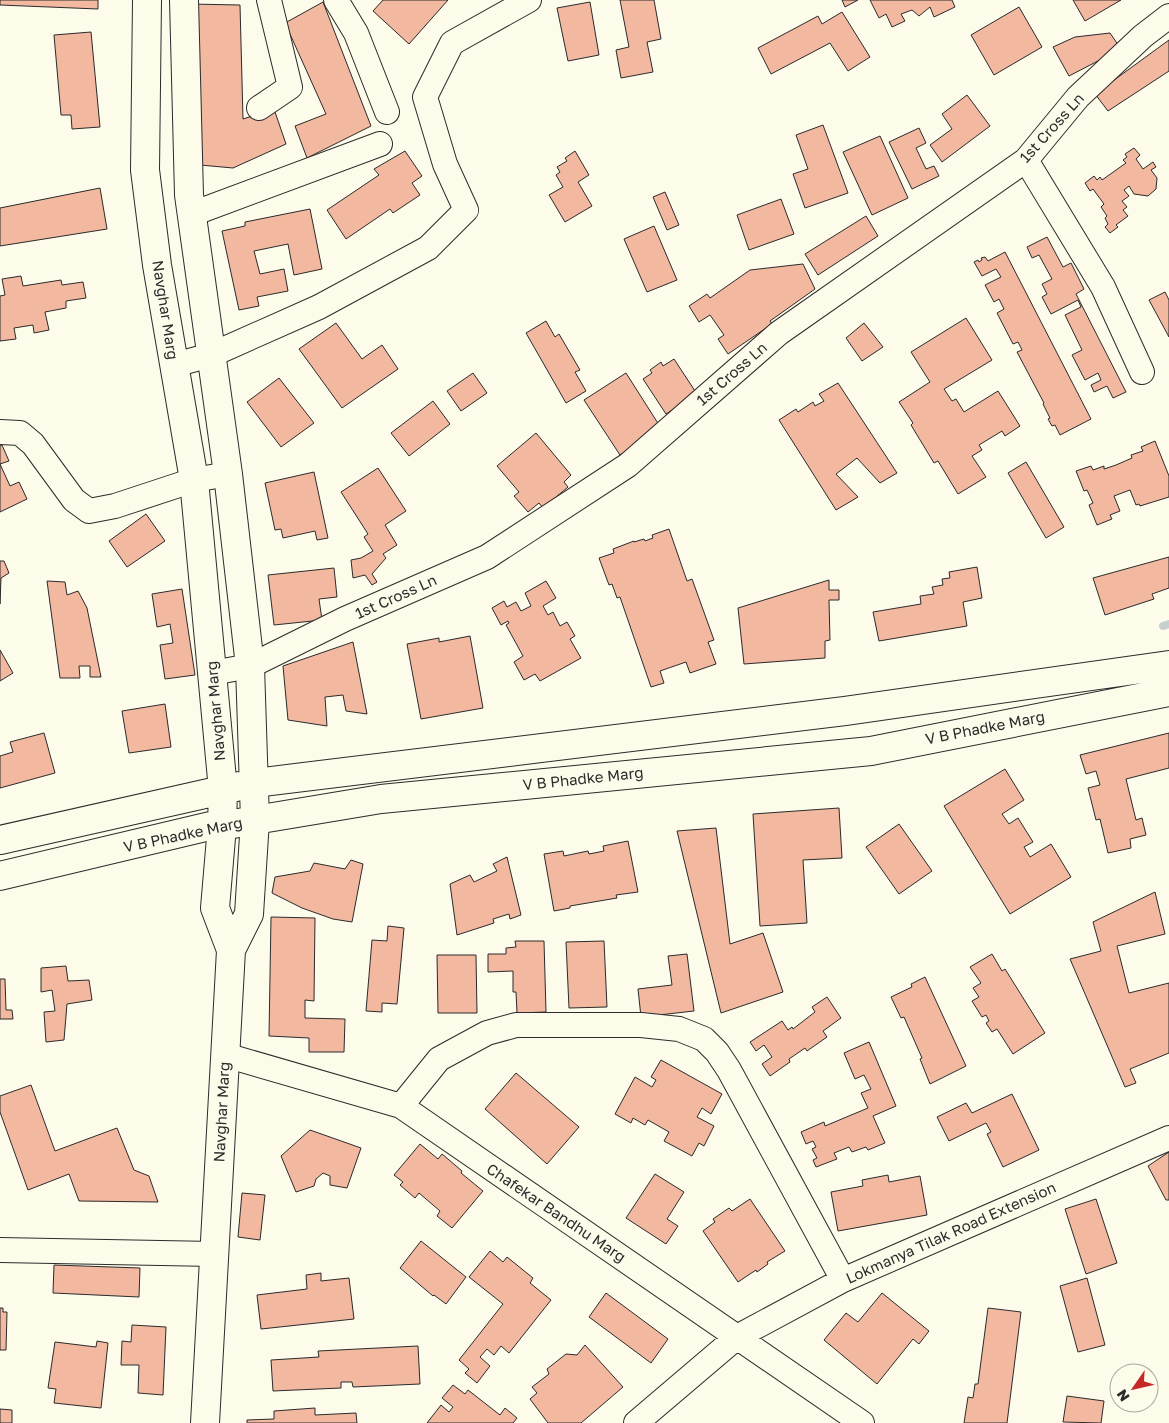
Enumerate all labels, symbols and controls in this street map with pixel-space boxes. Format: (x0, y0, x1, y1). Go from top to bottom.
street label: 1st Cross Ln (1015, 89, 1087, 166)
street label: Navghar Marg (149, 259, 183, 361)
street label: 1st Cross Ln (692, 338, 770, 409)
street label: 1st Cross Ln (352, 570, 439, 622)
street label: Navghar Marg (202, 660, 228, 762)
street label: V B Phadke Marg (924, 707, 1046, 747)
street label: V B Phadke Marg (522, 763, 644, 793)
street label: V B Phadke Marg (122, 813, 244, 855)
street label: Navghar Marg (209, 1061, 233, 1163)
street label: Chafekar Bandhu Marg (484, 1159, 629, 1265)
street label: Lokmanya Tilak Road Extension (843, 1178, 1058, 1287)
north arrow (1109, 1363, 1159, 1413)
text: N (1113, 1386, 1133, 1405)

